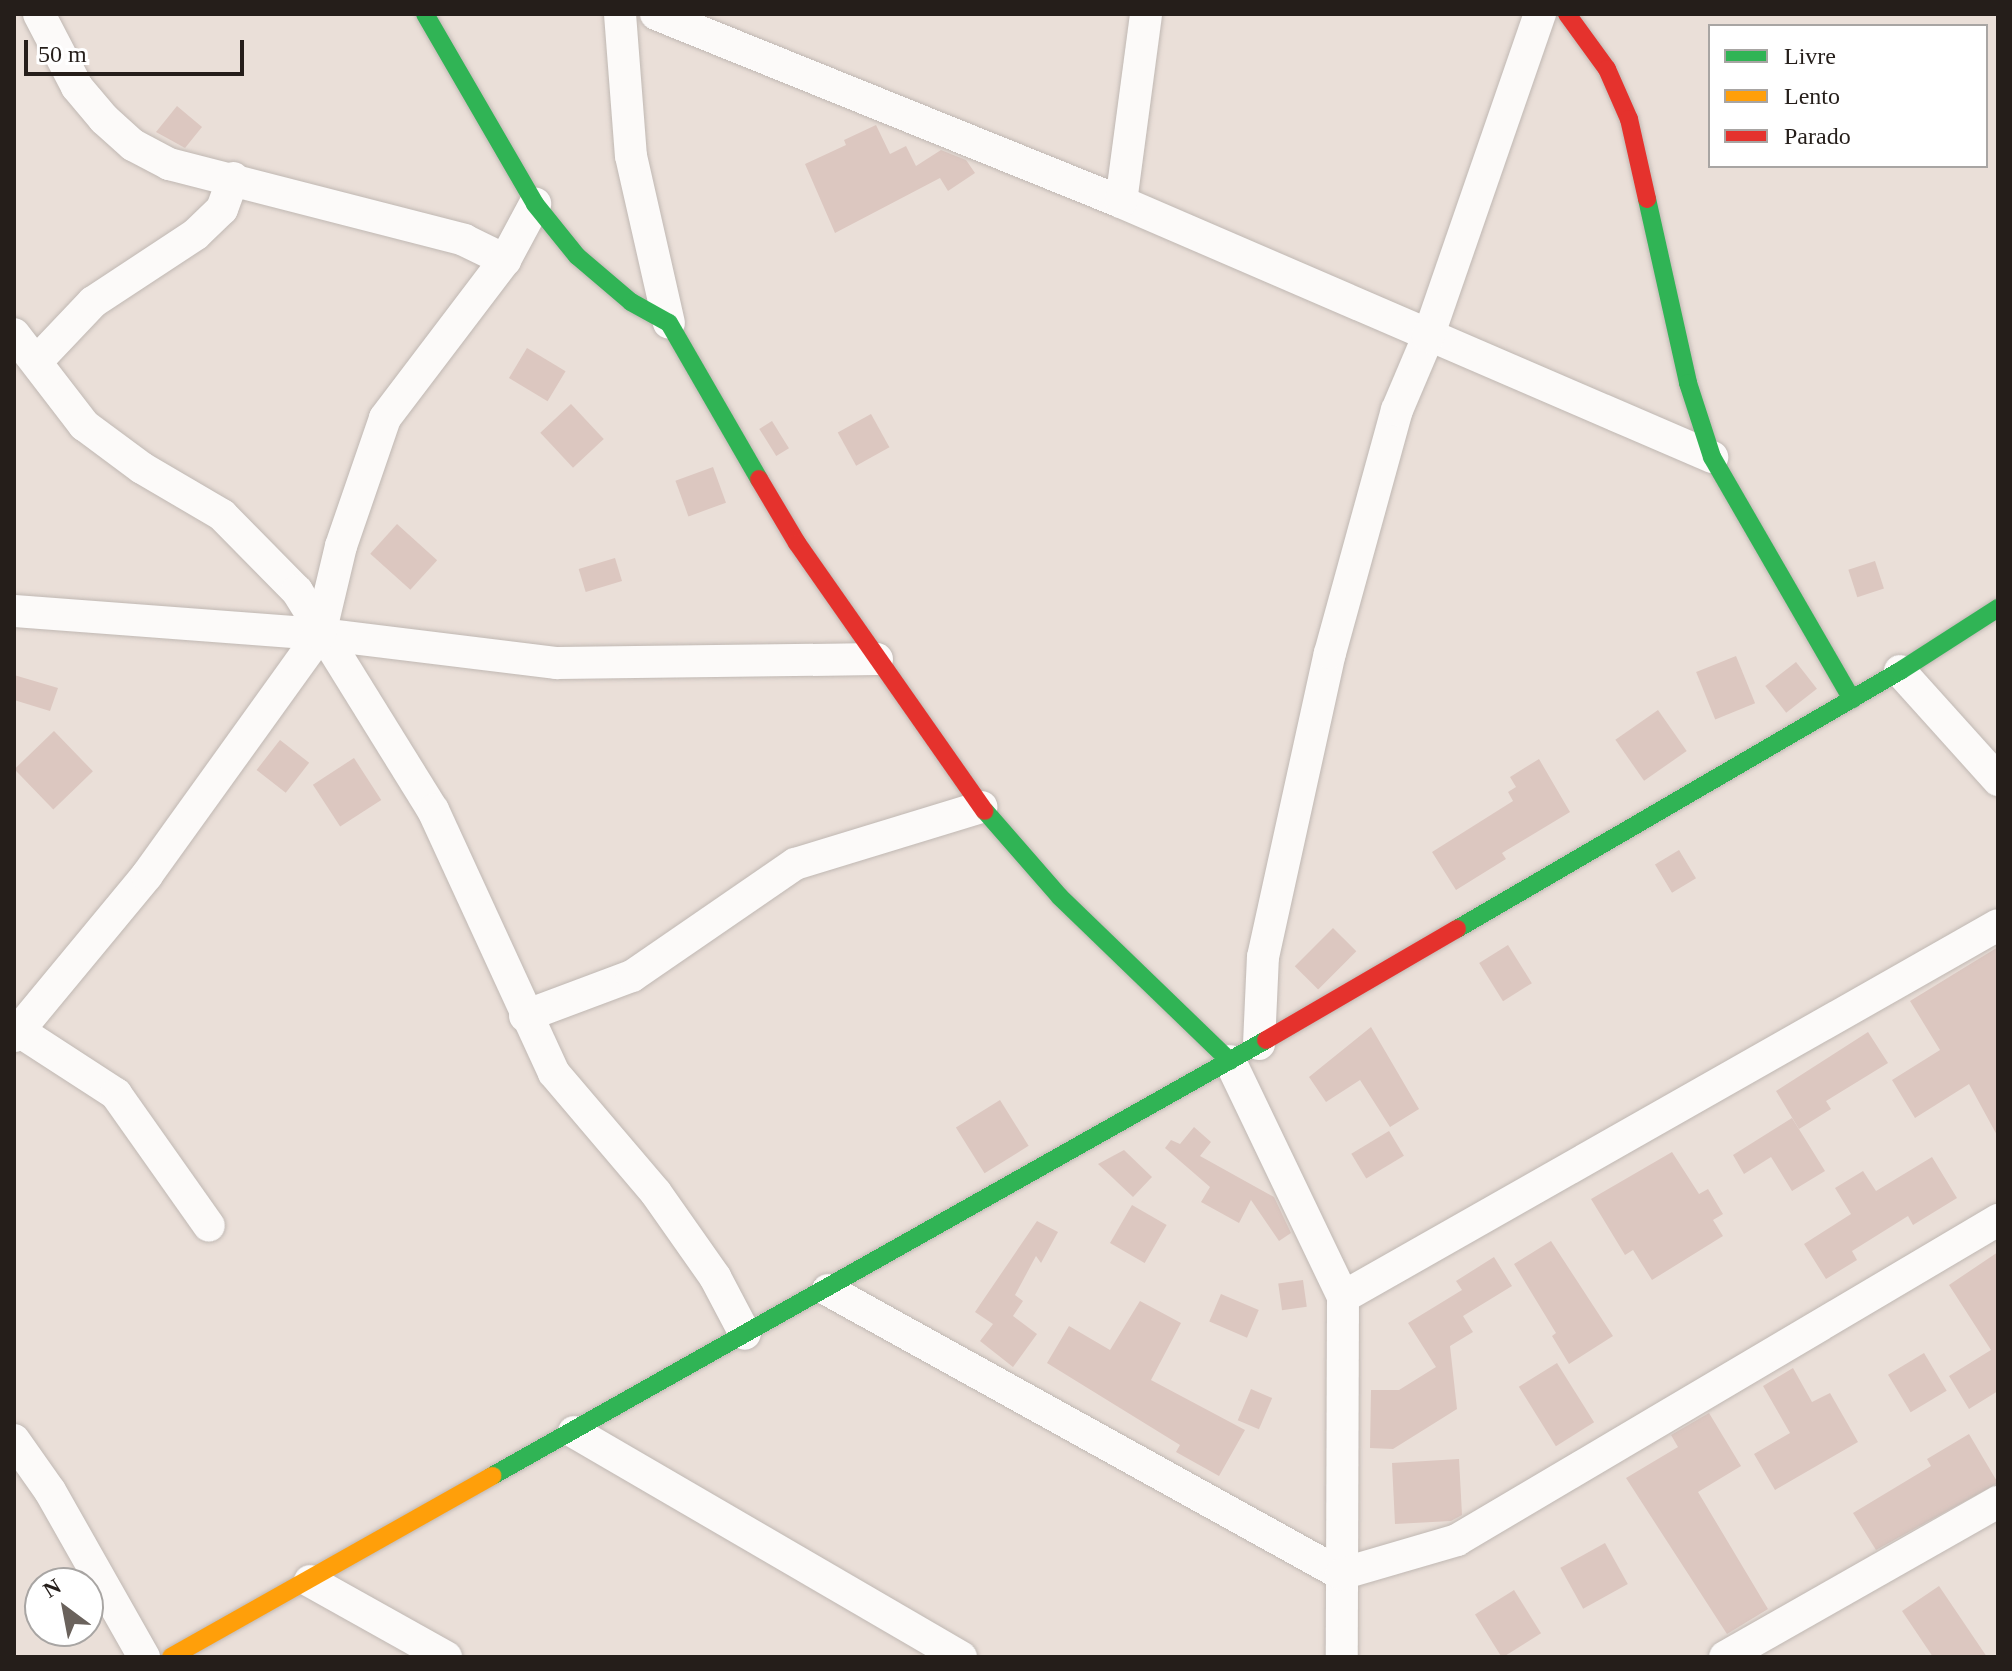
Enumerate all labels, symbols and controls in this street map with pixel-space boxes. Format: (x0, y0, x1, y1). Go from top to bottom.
scale bar (28, 24, 248, 74)
legend (1708, 24, 1988, 168)
text: 50 m (38, 41, 87, 67)
text: Livre (1784, 43, 1836, 69)
text: Lento (1784, 83, 1840, 109)
text: Parado (1784, 123, 1851, 149)
north arrow (24, 1567, 104, 1647)
text: N (39, 1573, 65, 1603)

